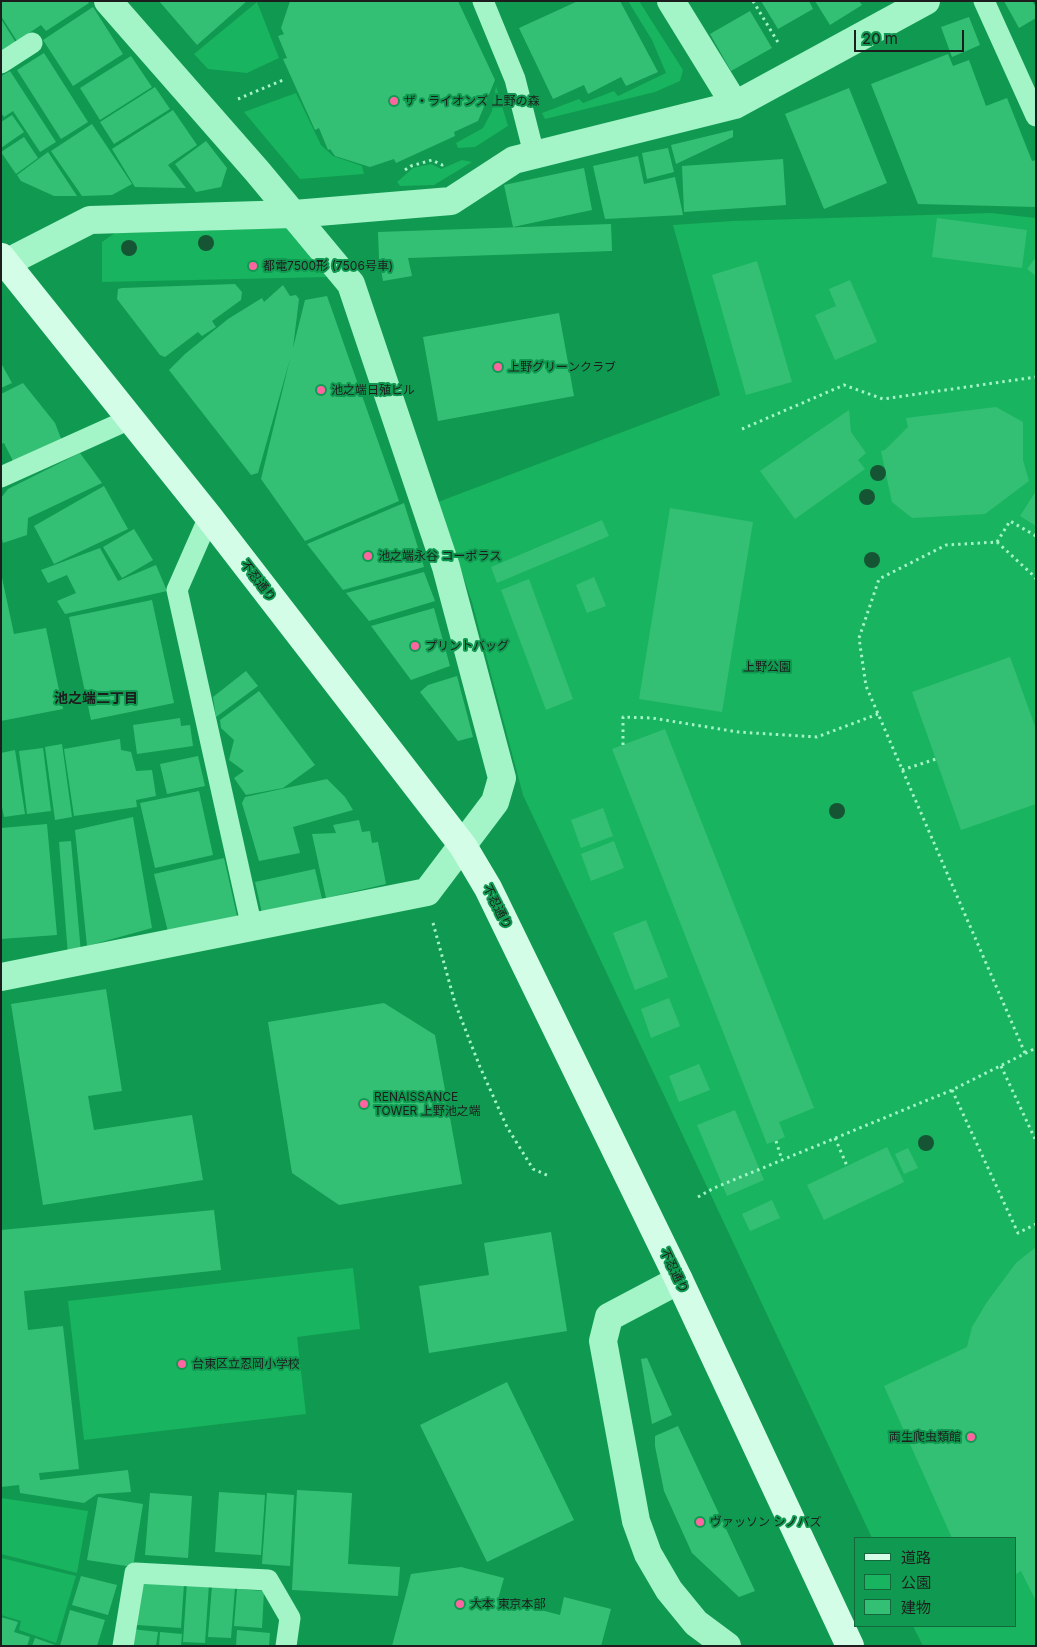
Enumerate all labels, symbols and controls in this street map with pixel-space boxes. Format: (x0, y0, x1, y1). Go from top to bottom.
scale bar (857, 20, 967, 52)
text: 20 m (862, 29, 898, 48)
place label: ザ・ライオンズ 上野の森 (404, 94, 539, 108)
marker: ザ・ライオンズ 上野の森 (388, 95, 400, 107)
place label: 都電7500形 (7506号車) (263, 259, 393, 273)
marker: 都電7500形 (7506号車) (247, 260, 259, 272)
place label: 上野グリーンクラブ (508, 360, 616, 374)
marker: 上野グリーンクラブ (492, 361, 504, 373)
place label: 池之端日殖ビル (331, 383, 415, 397)
marker: 池之端日殖ビル (315, 384, 327, 396)
place label: 池之端永谷 コーポラス (378, 549, 501, 563)
marker: 池之端永谷 コーポラス (362, 550, 374, 562)
street label: 不忍通り (238, 558, 278, 604)
place label: プリントバッグ (425, 639, 509, 653)
marker: プリントバッグ (409, 640, 421, 652)
park label: 上野公園 (743, 660, 791, 674)
district label: 池之端二丁目 (54, 691, 138, 707)
street label: 不忍通り (480, 882, 514, 932)
place label: RENAISSANCE TOWER 上野池之端 (374, 1090, 481, 1118)
marker: RENAISSANCE TOWER 上野池之端 (358, 1098, 370, 1110)
street label: 不忍通り (657, 1246, 691, 1296)
place label: 台東区立忍岡小学校 (192, 1357, 300, 1371)
marker: 台東区立忍岡小学校 (176, 1358, 188, 1370)
place label: 両生爬虫類館 (889, 1430, 961, 1444)
marker: 両生爬虫類館 (965, 1431, 977, 1443)
place label: ヴァッソン シノバズ (710, 1515, 821, 1529)
marker: ヴァッソン シノバズ (694, 1516, 706, 1528)
legend (854, 1537, 1017, 1627)
text: 道路 (901, 1548, 931, 1567)
text: 公園 (901, 1573, 931, 1592)
place label: 大本 東京本部 (470, 1597, 545, 1611)
marker: 大本 東京本部 (454, 1598, 466, 1610)
text: 建物 (901, 1598, 931, 1617)

